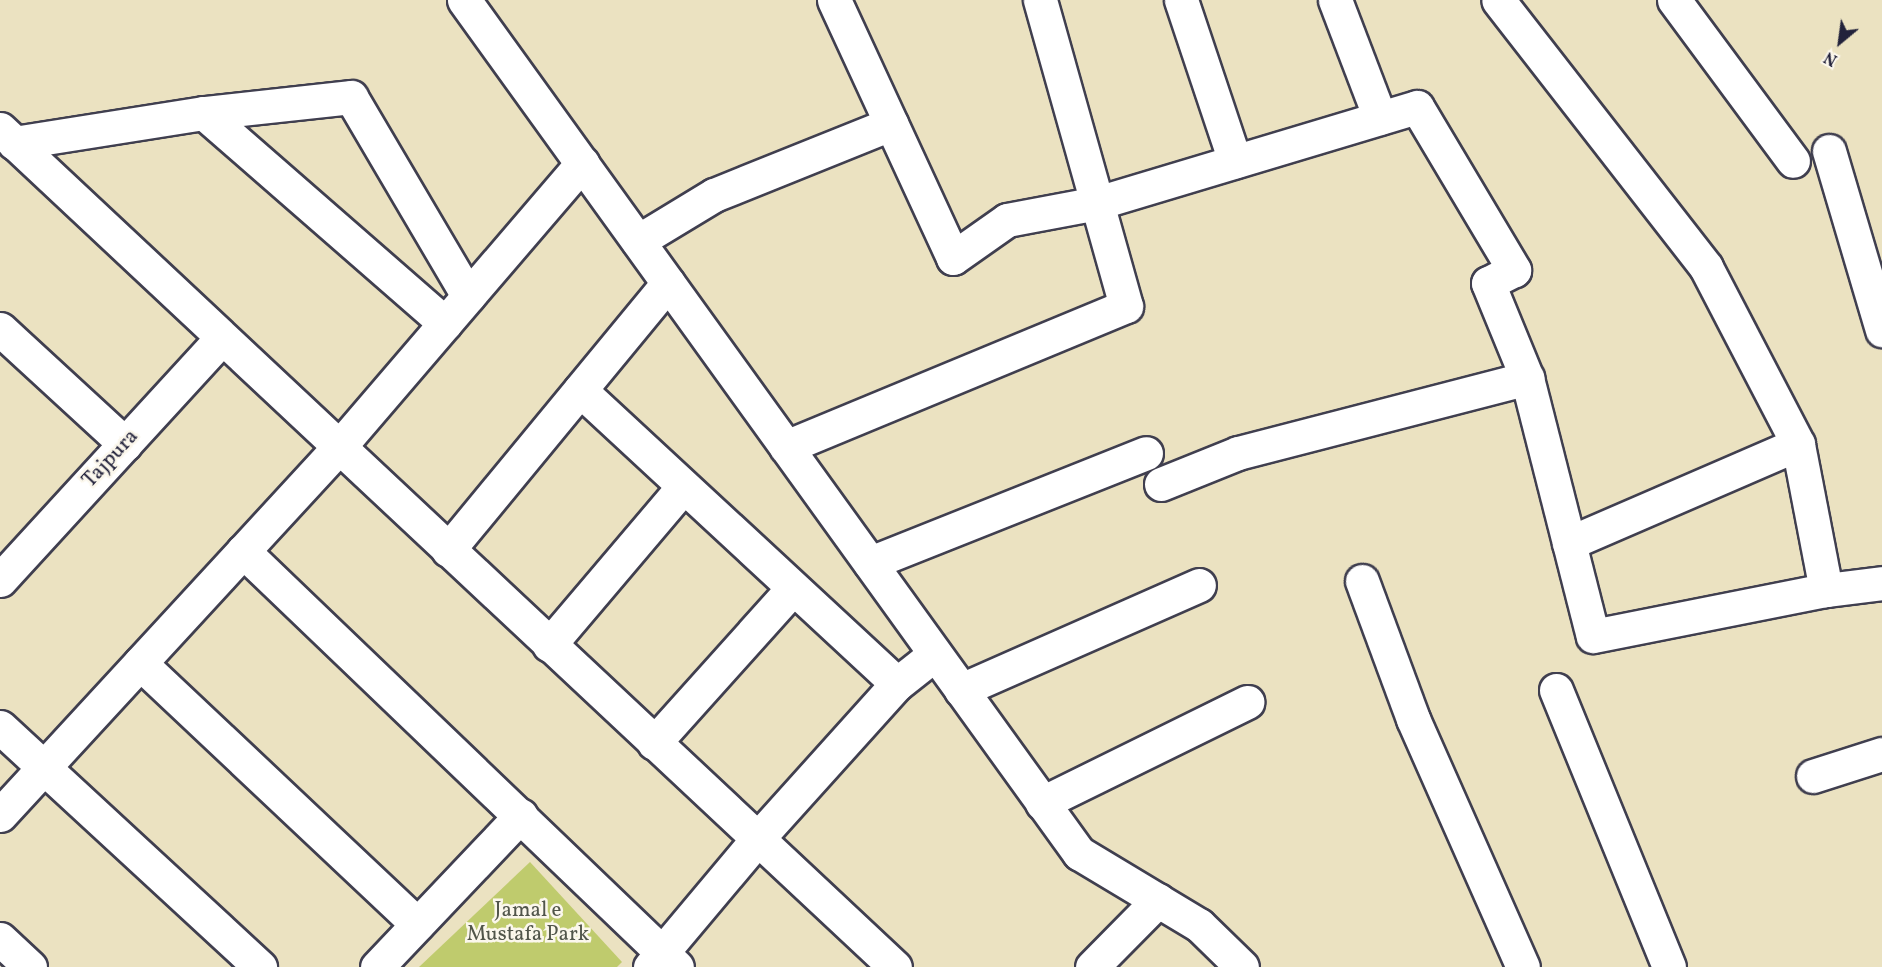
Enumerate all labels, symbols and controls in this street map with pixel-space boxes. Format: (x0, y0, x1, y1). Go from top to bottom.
north arrow (1810, 12, 1870, 72)
text: N (1821, 45, 1842, 70)
street label: Tajpura (78, 425, 144, 493)
park label: Jamal e Mustafa Park (467, 898, 589, 948)

